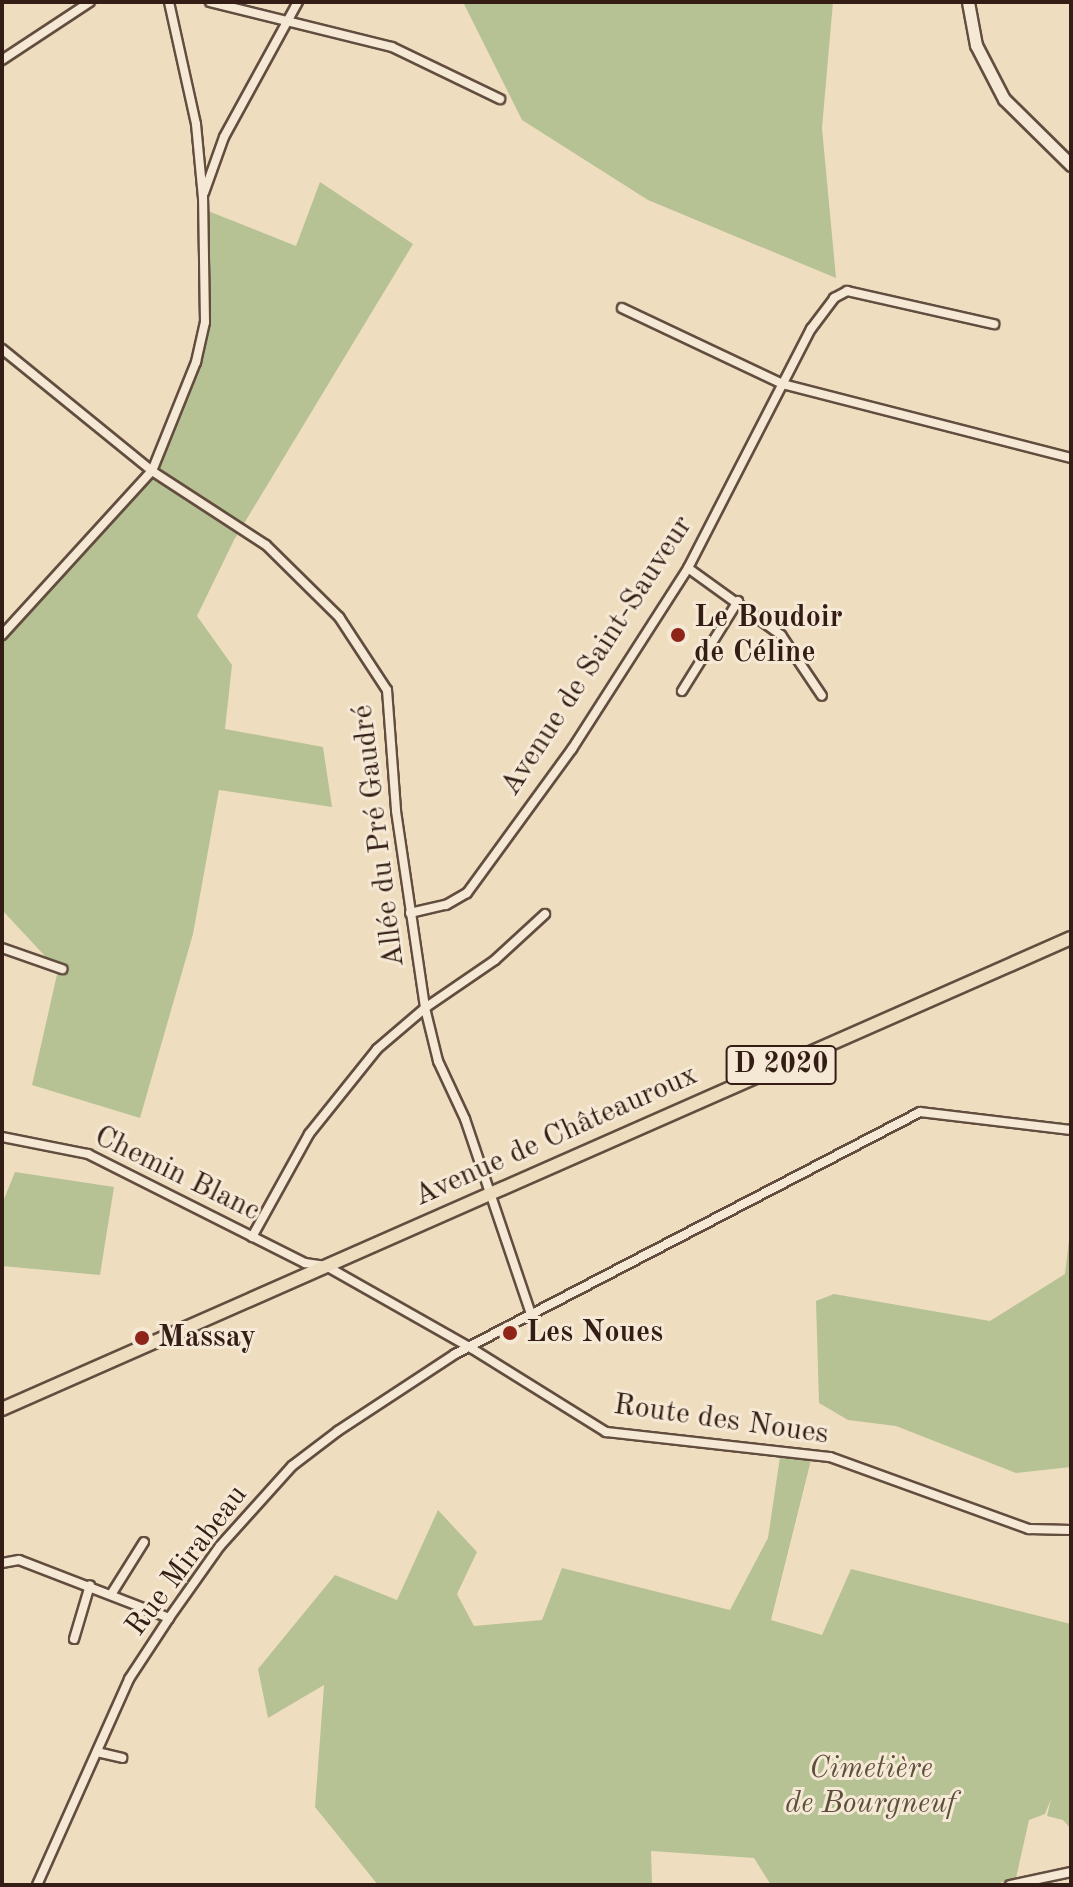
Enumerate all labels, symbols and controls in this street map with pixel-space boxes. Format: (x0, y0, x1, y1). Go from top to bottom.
street label: Avenue de Saint-Sauveur (493, 509, 701, 803)
place label: Le Boudoir de Céline (694, 600, 843, 670)
marker: Le Boudoir de Céline (669, 626, 687, 644)
street label: Allée du Pré Gaudré (345, 703, 413, 969)
road number: D 2020 (725, 1041, 837, 1089)
street label: Avenue de Châteauroux (409, 1057, 703, 1215)
street label: Chemin Blanc (88, 1118, 266, 1230)
place label: Les Noues (526, 1315, 663, 1351)
place label: Massay (158, 1320, 256, 1356)
marker: Les Noues (501, 1324, 519, 1342)
marker: Massay (133, 1329, 151, 1347)
street label: Route des Noues (611, 1387, 831, 1453)
street label: Rue Mirabeau (118, 1478, 256, 1644)
park label: Cimetière de Bourgneuf (785, 1751, 957, 1822)

